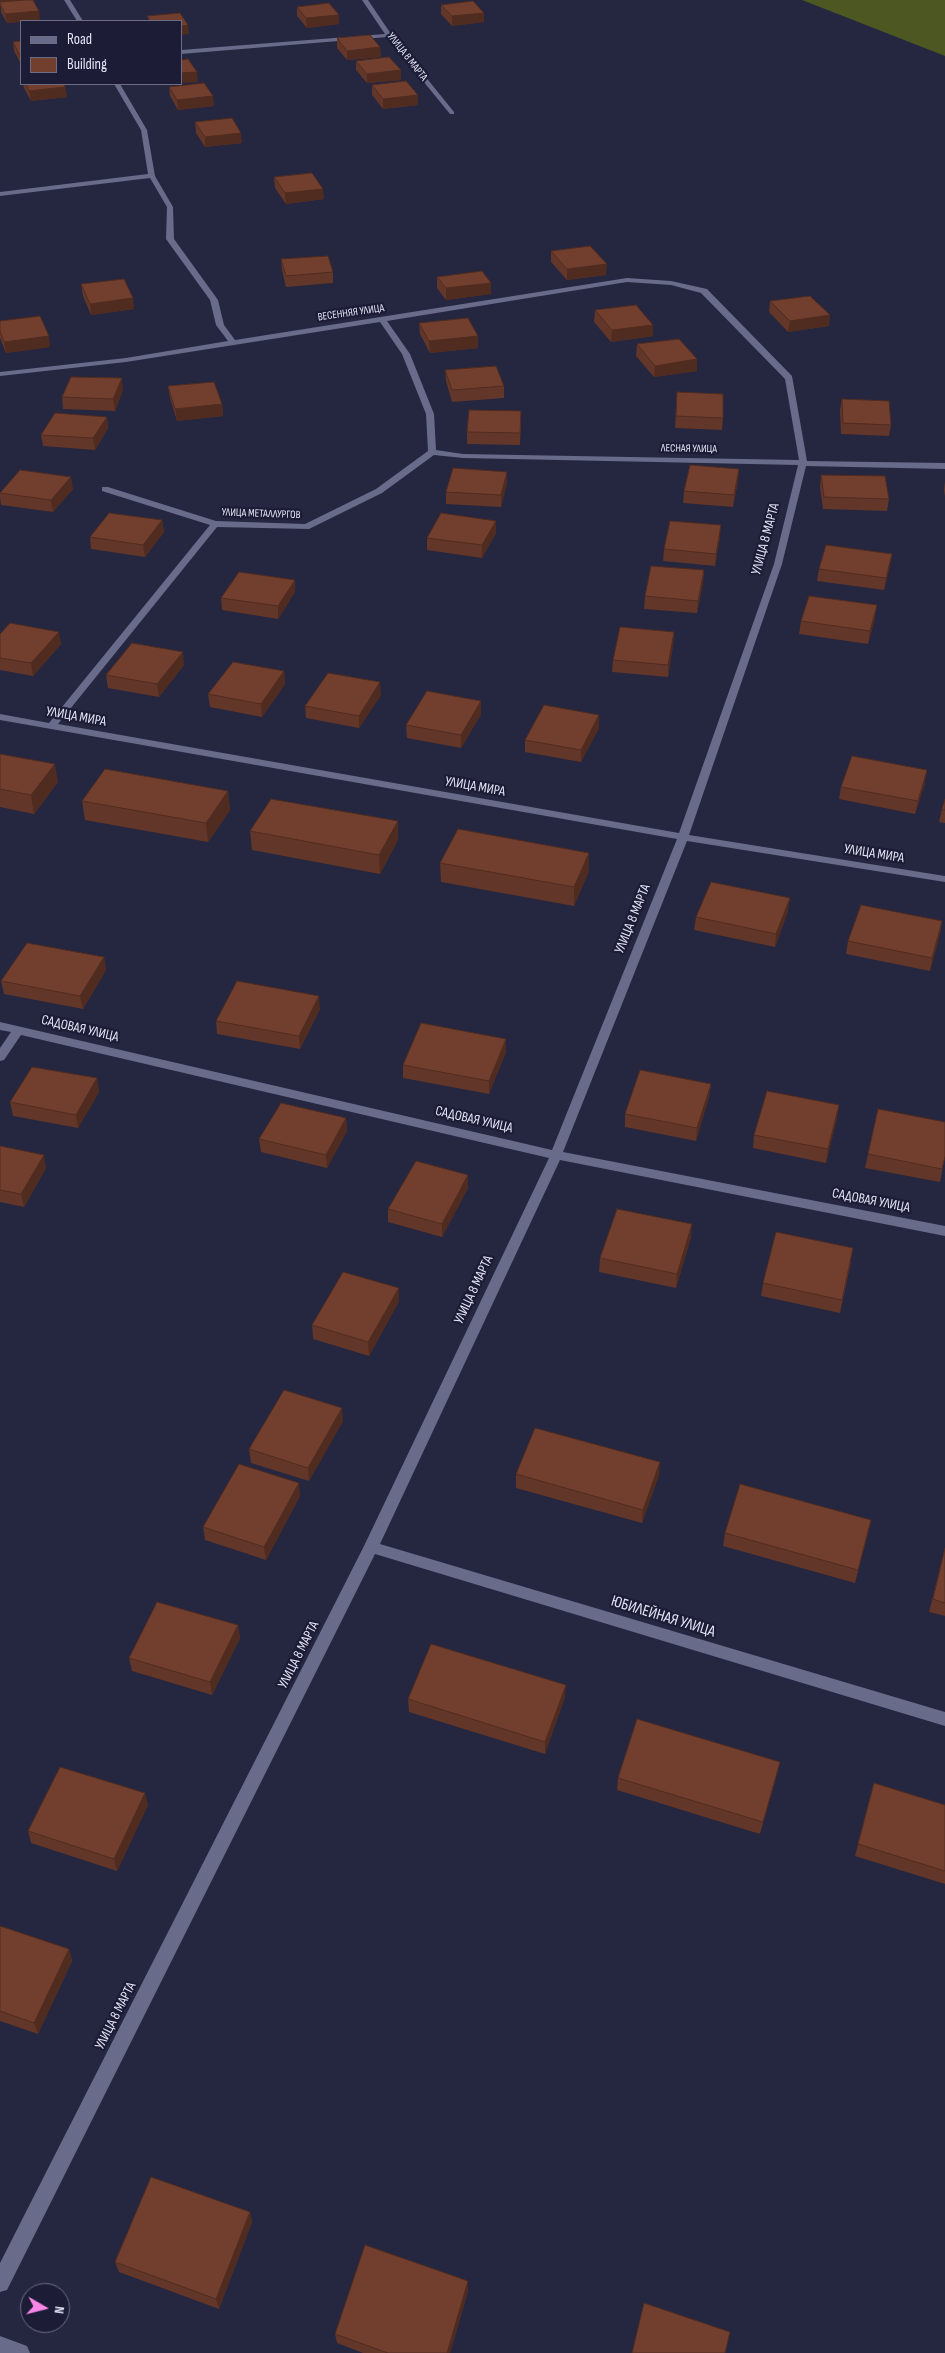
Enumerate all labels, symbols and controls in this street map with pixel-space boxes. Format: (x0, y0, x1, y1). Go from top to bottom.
legend (20, 20, 182, 85)
text: Road (67, 30, 92, 49)
street label: УЛИЦА 8 МАРТА (384, 30, 430, 84)
text: Building (67, 55, 107, 74)
street label: ВЕСЕННЯЯ УЛИЦА (317, 302, 385, 324)
street label: ЛЕСНАЯ УЛИЦА (661, 442, 717, 456)
street label: УЛИЦА 8 МАРТА (748, 501, 784, 577)
street label: УЛИЦА МЕТАЛЛУРГОВ (221, 506, 301, 522)
street label: УЛИЦА МИРА (45, 703, 107, 731)
street label: УЛИЦА МИРА (444, 773, 506, 801)
street label: УЛИЦА МИРА (843, 841, 905, 867)
street label: УЛИЦА 8 МАРТА (611, 882, 655, 956)
street label: САДОВАЯ УЛИЦА (40, 1012, 120, 1046)
street label: САДОВАЯ УЛИЦА (434, 1103, 514, 1137)
street label: САДОВАЯ УЛИЦА (831, 1185, 911, 1217)
street label: УЛИЦА 8 МАРТА (451, 1253, 497, 1327)
street label: ЮБИЛЕЙНАЯ УЛИЦА (609, 1592, 717, 1642)
street label: УЛИЦА 8 МАРТА (275, 1618, 323, 1692)
street label: УЛИЦА 8 МАРТА (92, 1979, 140, 2053)
north arrow (20, 2283, 70, 2333)
text: N (50, 2305, 68, 2315)

